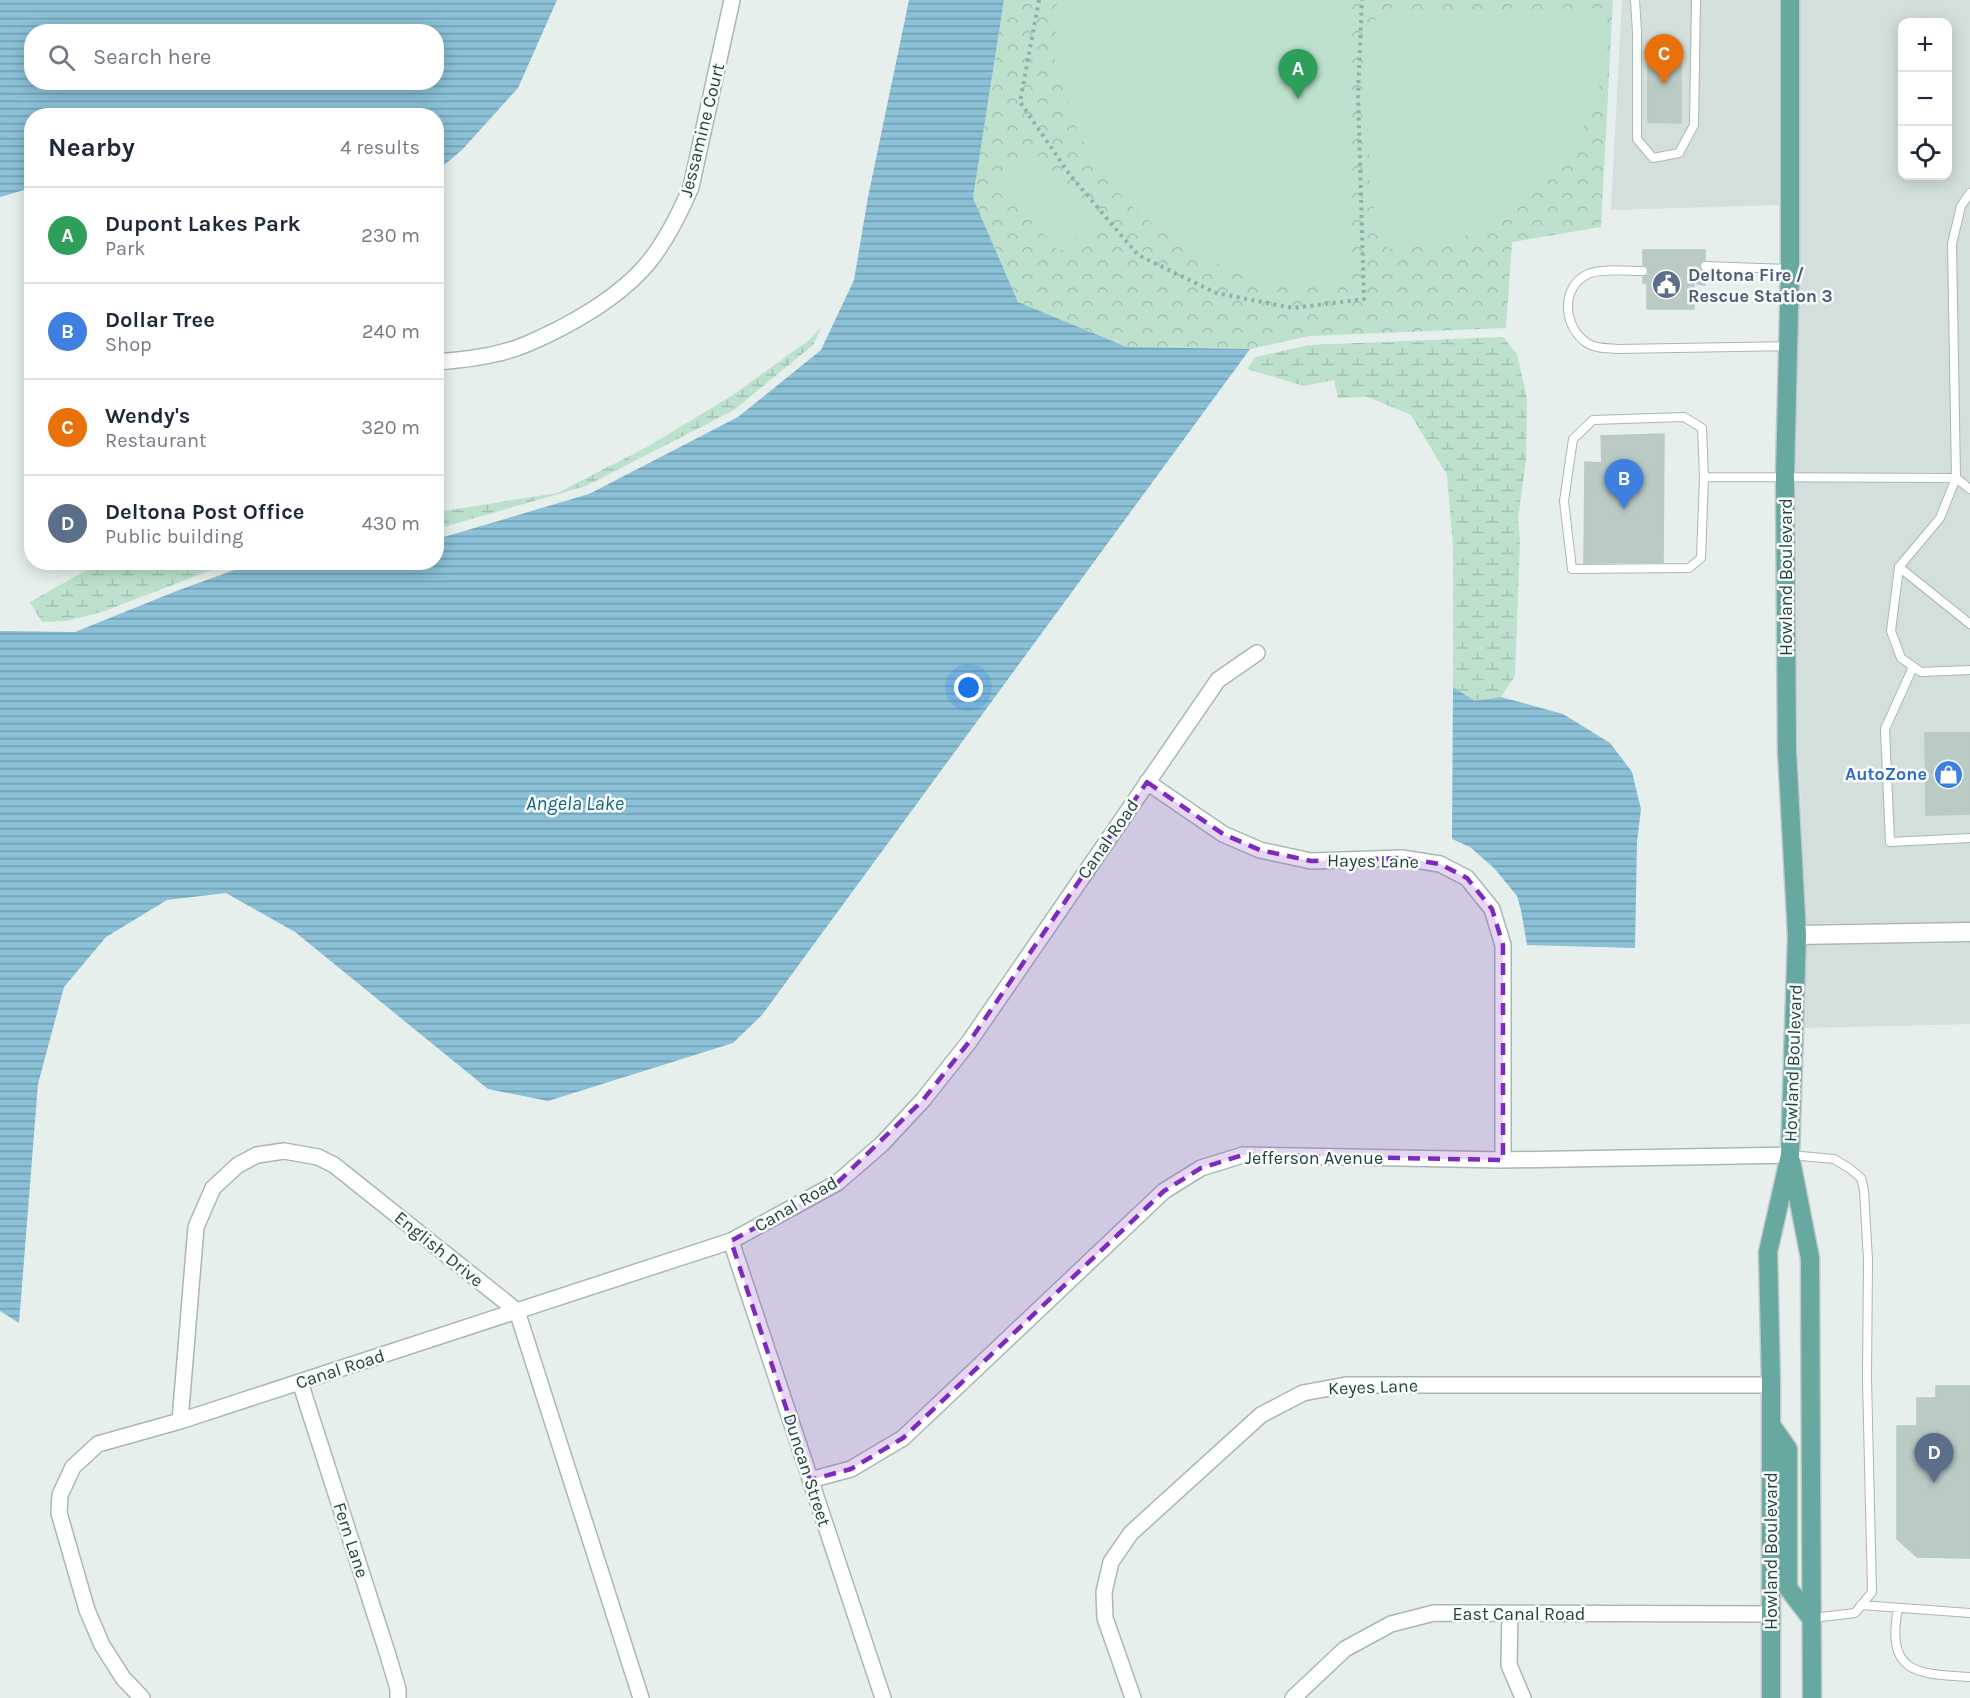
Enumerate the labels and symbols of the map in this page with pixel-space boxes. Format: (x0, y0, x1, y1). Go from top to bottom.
pin: C (1644, 34, 1684, 84)
pin: A (1278, 50, 1318, 99)
street label: Jessamine Court (675, 61, 729, 199)
place label: Deltona Fire / Rescue Station 3 (1688, 264, 1833, 307)
public building icon: Deltona Fire / Rescue Station 3 (1651, 269, 1683, 301)
pin: B (1604, 460, 1644, 509)
street label: Howland Boulevard (1775, 498, 1797, 656)
your location (954, 673, 983, 702)
shop icon: AutoZone (1932, 758, 1964, 790)
place label: AutoZone (1845, 763, 1927, 785)
water label: Angela Lake (526, 792, 624, 815)
street label: Canal Road (1072, 795, 1144, 883)
street label: Hayes Lane (1327, 849, 1419, 873)
street label: Howland Boulevard (1779, 984, 1807, 1142)
street label: Jefferson Avenue (1245, 1147, 1383, 1169)
street label: Canal Road (750, 1171, 842, 1237)
street label: English Drive (390, 1206, 488, 1292)
street label: Canal Road (293, 1344, 387, 1394)
street label: Keyes Lane (1328, 1374, 1418, 1400)
street label: Duncan Street (778, 1411, 836, 1529)
pin: D (1914, 1434, 1954, 1483)
street label: Howland Boulevard (1760, 1472, 1782, 1630)
street label: Fern Lane (328, 1499, 374, 1581)
street label: East Canal Road (1453, 1603, 1586, 1625)

